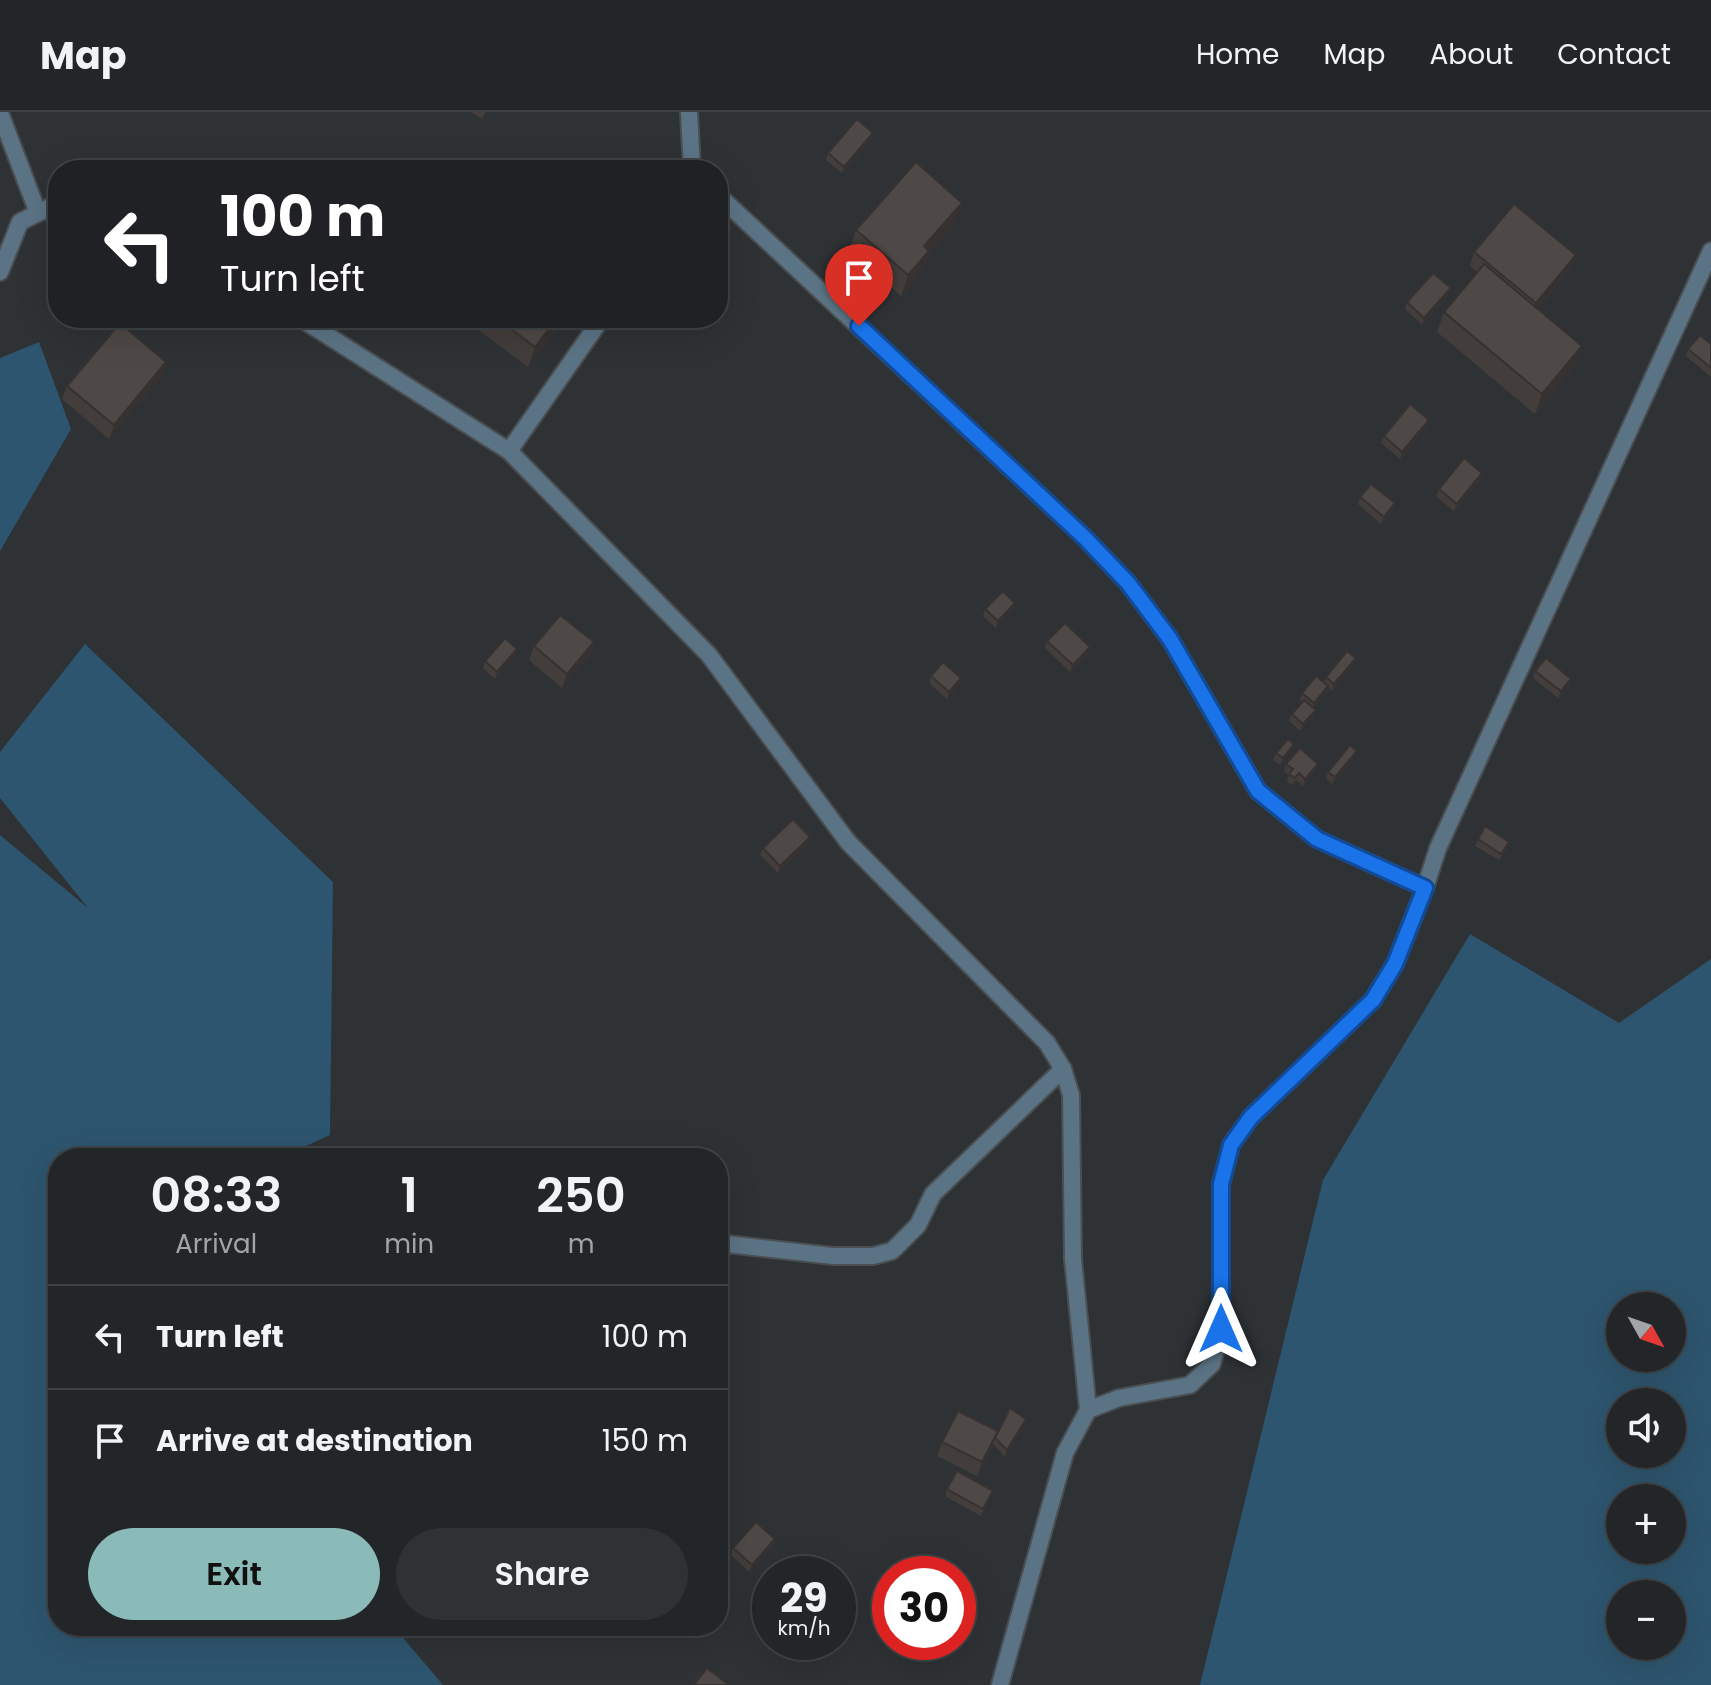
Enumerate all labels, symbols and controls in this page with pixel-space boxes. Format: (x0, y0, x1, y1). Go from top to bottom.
text: Map (40, 29, 127, 82)
text: Home (1196, 35, 1279, 74)
text: Map (1323, 35, 1385, 74)
text: About (1429, 35, 1513, 74)
text: Contact (1557, 35, 1671, 74)
text: 100 m (220, 177, 385, 256)
icon: left (88, 192, 192, 296)
pin (825, 244, 893, 326)
text: Turn left (220, 253, 365, 304)
icon: arrive (837, 256, 881, 300)
text: 08:33 (150, 1162, 282, 1229)
text: 1 (401, 1162, 418, 1229)
text: 250 (536, 1162, 626, 1229)
text: Arrival (175, 1226, 257, 1262)
text: min (384, 1226, 434, 1262)
text: m (568, 1226, 594, 1262)
position arrow (1179, 1287, 1263, 1371)
north arrow (1606, 1292, 1686, 1372)
map controls (1606, 1292, 1686, 1660)
icon: left (88, 1315, 132, 1359)
text: Turn left (156, 1315, 284, 1358)
text: 100 m (602, 1315, 688, 1358)
button: sound (1606, 1388, 1686, 1468)
icon: arrive (88, 1419, 132, 1463)
text: Arrive at destination (156, 1419, 473, 1462)
text: 150 m (602, 1419, 688, 1462)
button: + (1606, 1484, 1686, 1564)
button: Exit (88, 1528, 380, 1620)
button: Share (396, 1528, 688, 1620)
speed limit sign: 30 (872, 1556, 976, 1660)
text: 29 (780, 1570, 828, 1626)
button: − (1606, 1580, 1686, 1660)
text: km/h (777, 1614, 831, 1642)

